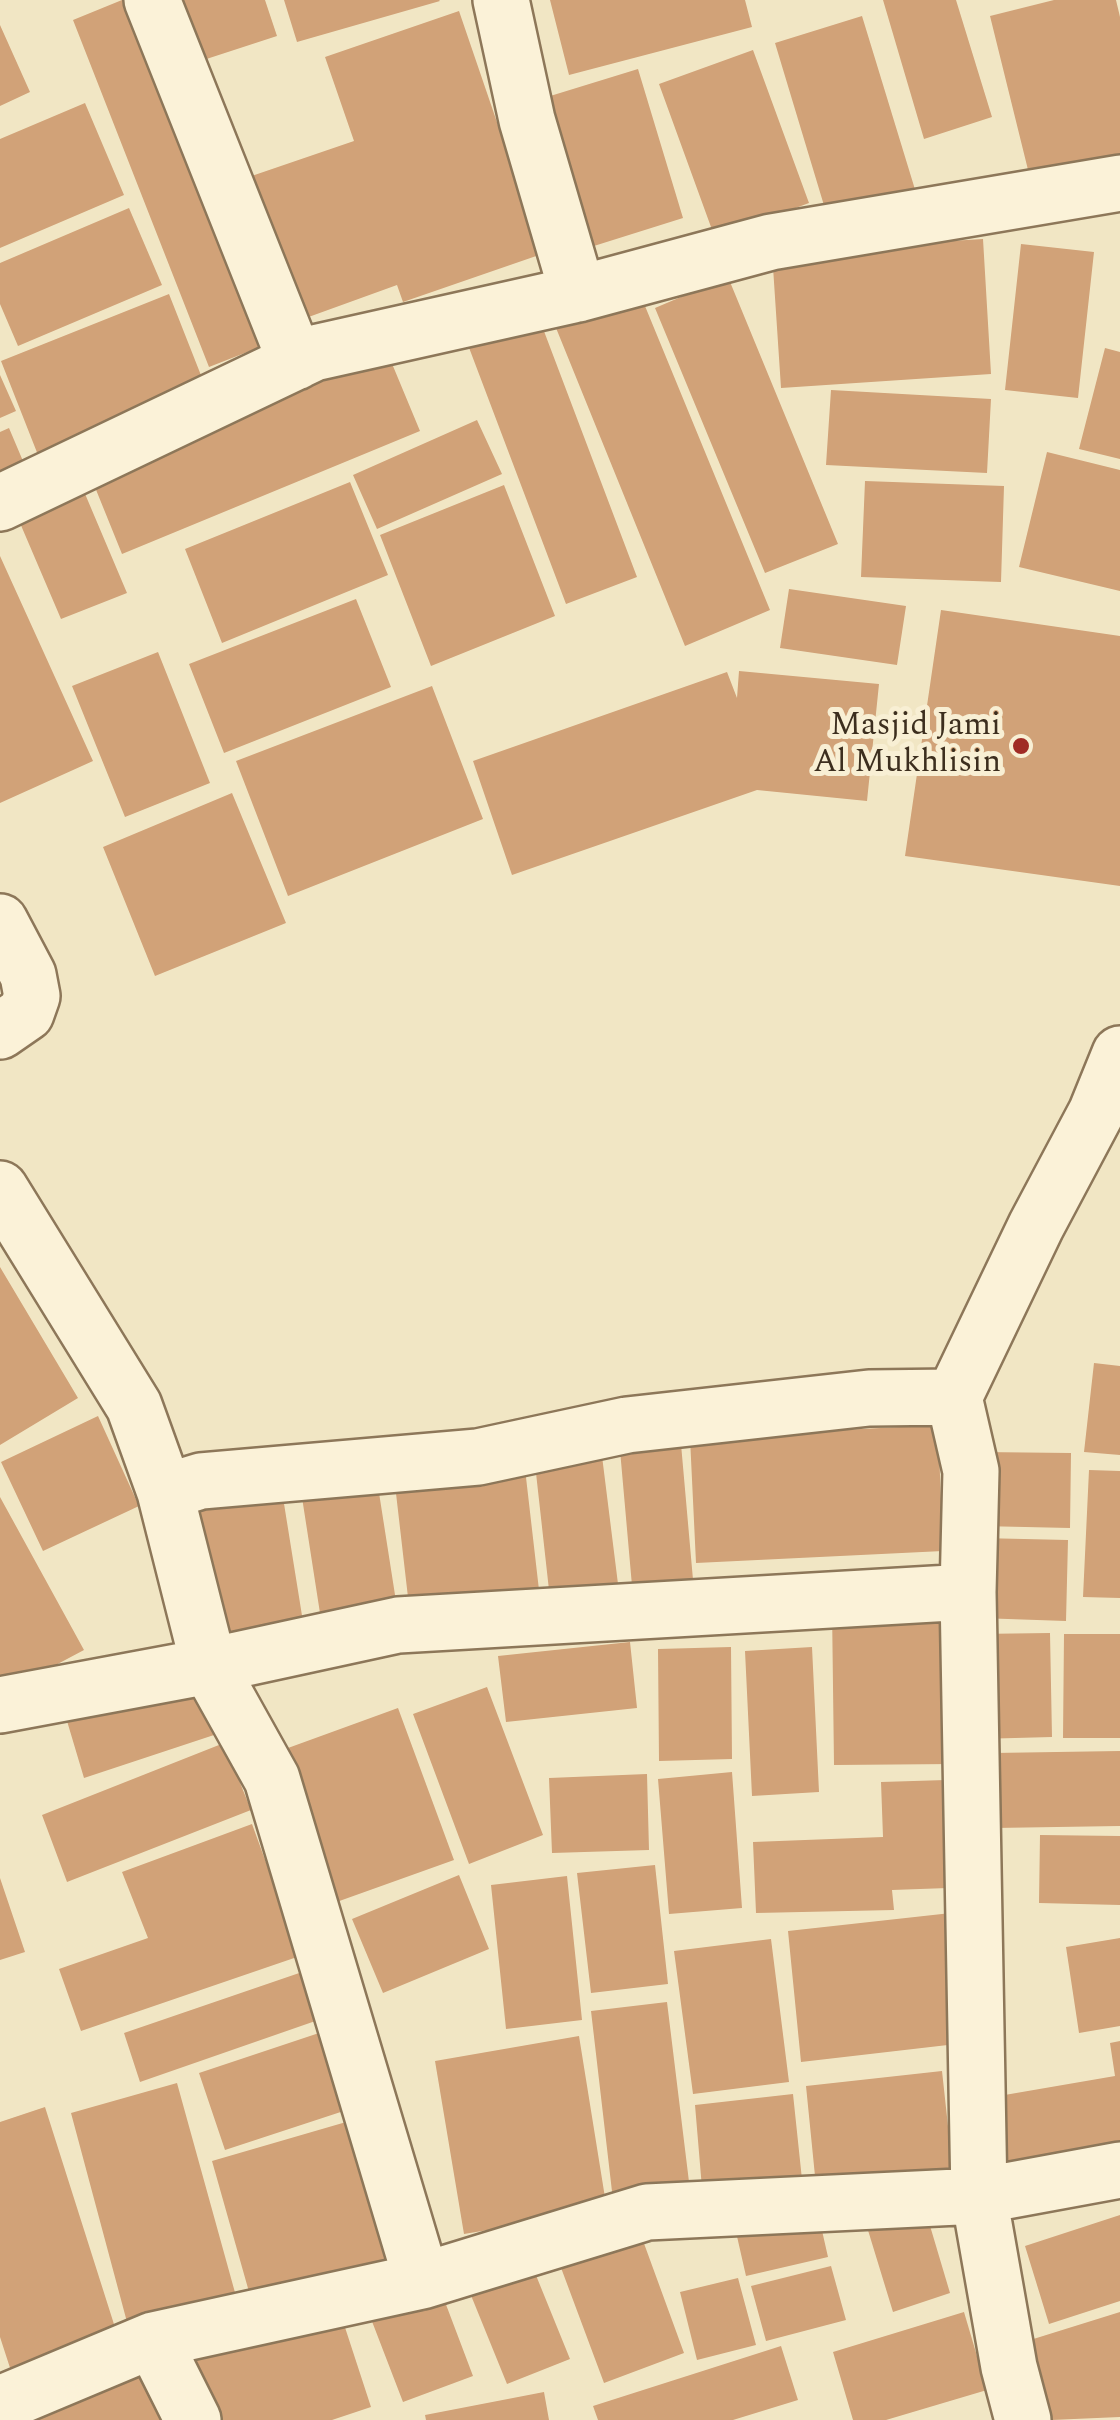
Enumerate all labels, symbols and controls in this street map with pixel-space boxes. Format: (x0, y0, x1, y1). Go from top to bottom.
place label: Masjid Jami Al Mukhlisin (813, 709, 1001, 784)
marker: Masjid Jami Al Mukhlisin (1010, 735, 1032, 757)

